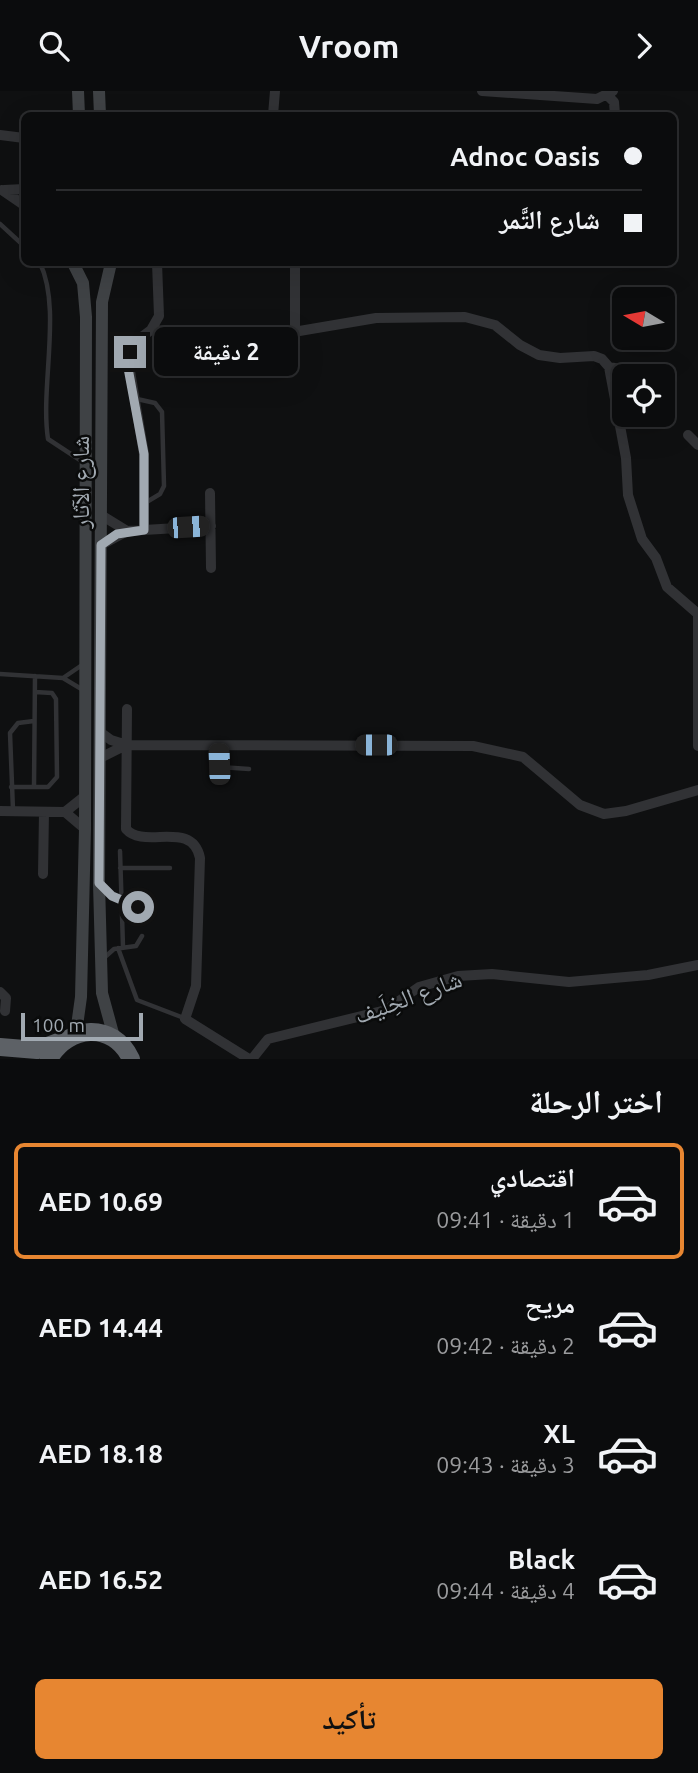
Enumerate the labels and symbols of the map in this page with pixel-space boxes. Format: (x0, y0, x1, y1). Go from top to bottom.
north arrow (612, 287, 676, 350)
callout: 2 دقيقة (154, 327, 298, 377)
route end (114, 336, 146, 368)
street label: شارع الآثار (67, 436, 96, 529)
car (167, 515, 210, 539)
car (356, 735, 398, 756)
car (208, 743, 231, 785)
route start (122, 891, 154, 923)
street label: شارع الخِلَيف (351, 965, 466, 1031)
scale bar (21, 1010, 144, 1042)

